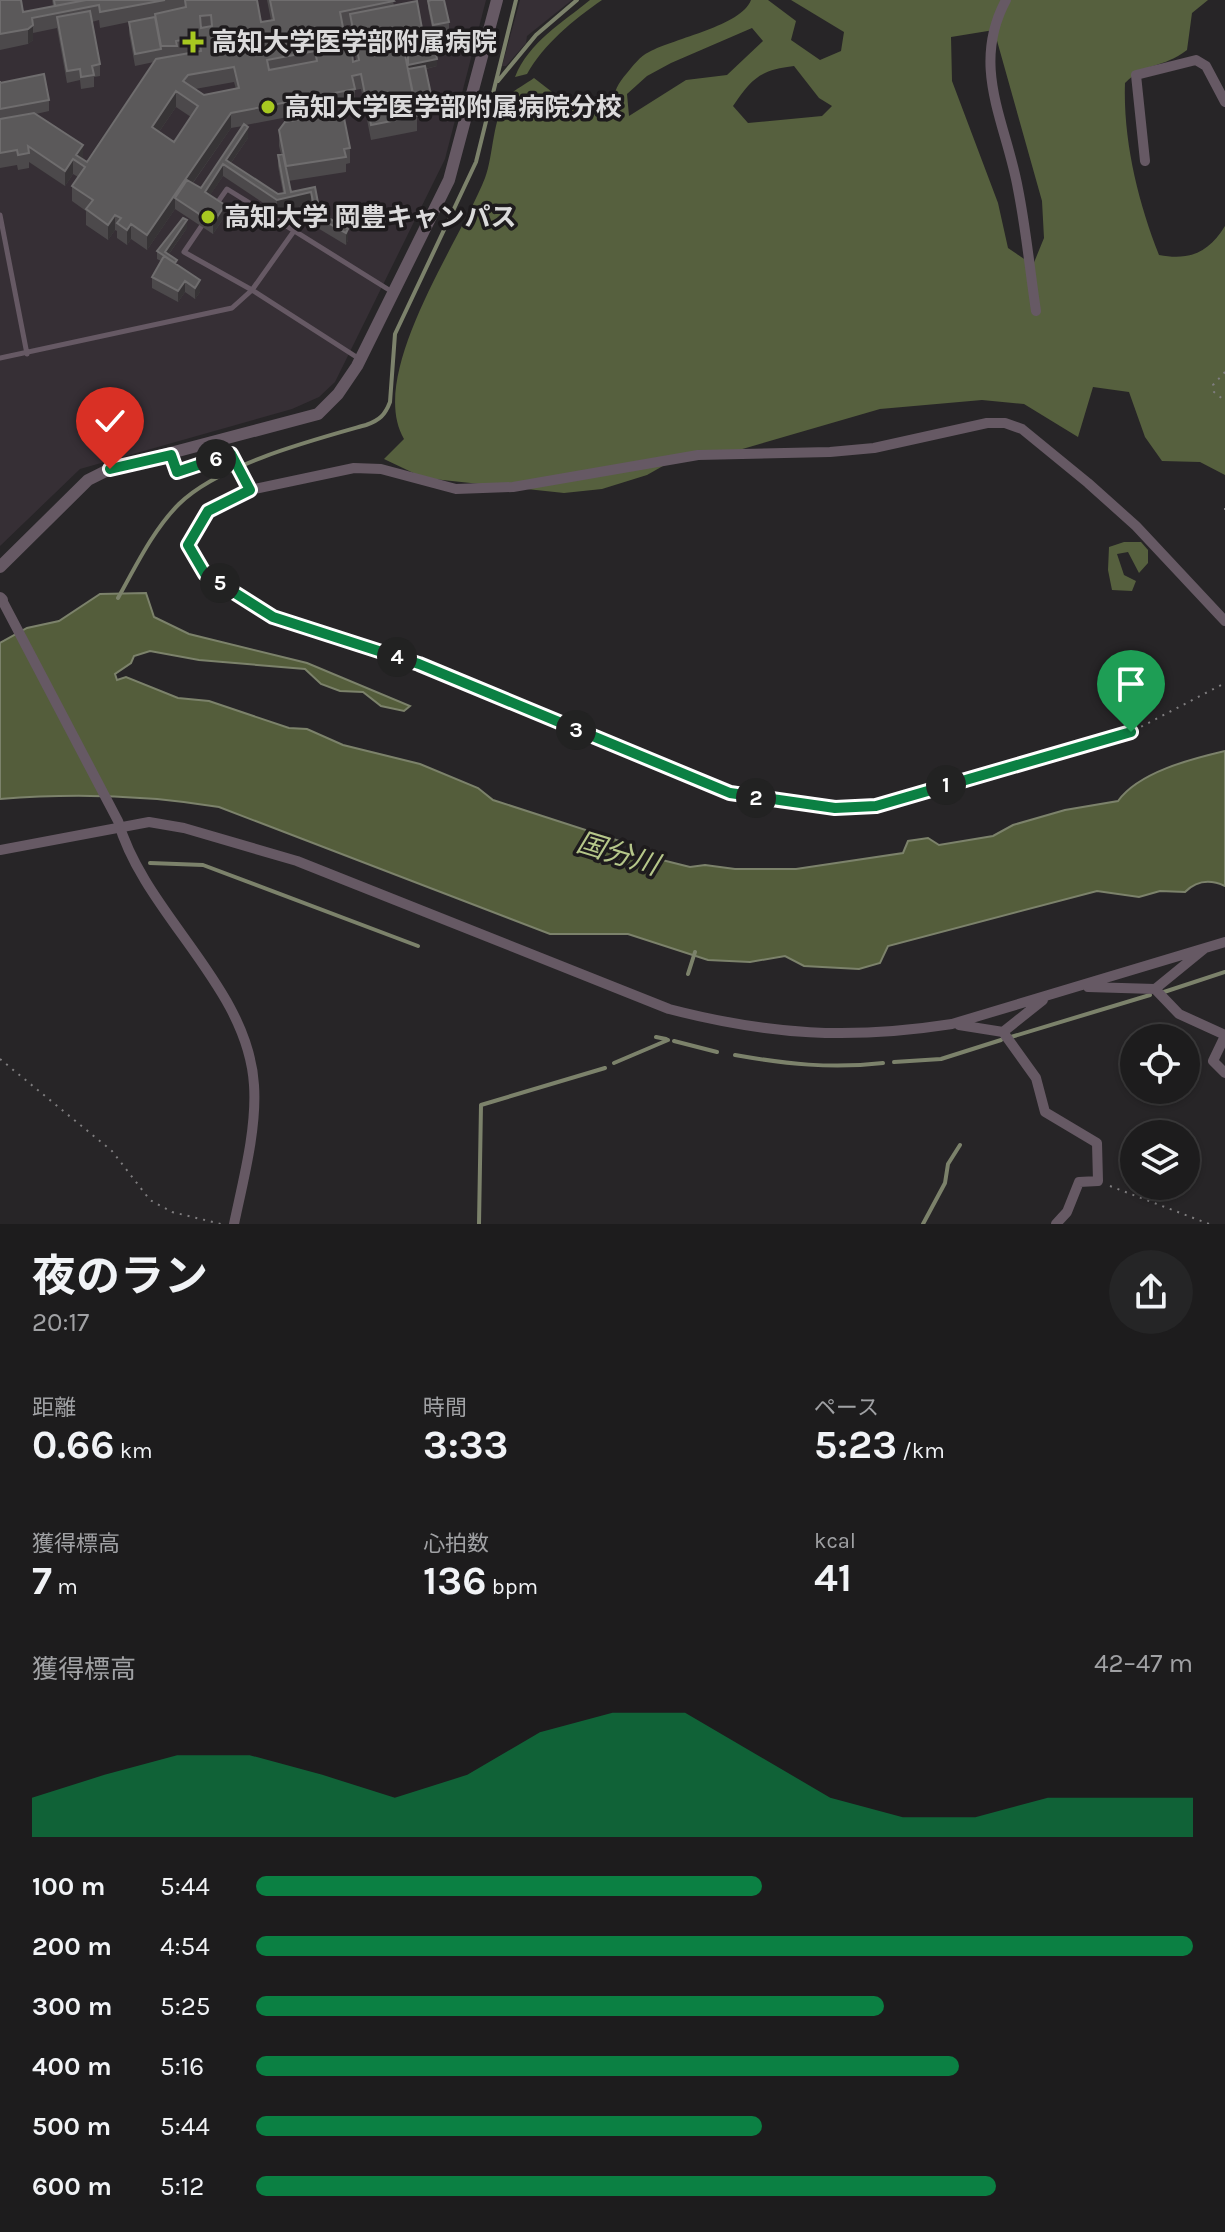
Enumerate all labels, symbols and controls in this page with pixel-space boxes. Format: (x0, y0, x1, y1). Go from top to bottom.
place label: 高知大学医学部附属病院 (211, 27, 497, 58)
marker: 高知大学医学部附属病院 (182, 31, 204, 53)
place label: 高知大学医学部附属病院分校 (284, 92, 622, 123)
marker: 高知大学医学部附属病院分校 (259, 98, 277, 116)
place label: 高知大学 岡豊キャンパス (224, 202, 517, 233)
marker: 高知大学 岡豊キャンパス (199, 208, 217, 226)
pin (76, 387, 144, 469)
icon: check (88, 399, 132, 443)
pin: 6 (196, 439, 236, 479)
text: 6 (209, 446, 223, 472)
pin: 5 (200, 563, 240, 603)
text: 5 (214, 570, 226, 596)
pin: 4 (377, 637, 417, 677)
text: 4 (390, 644, 404, 670)
pin (1097, 650, 1165, 732)
icon: arrive (1109, 662, 1153, 706)
pin: 3 (556, 710, 596, 750)
text: 3 (569, 717, 583, 743)
pin: 1 (926, 765, 966, 805)
text: 1 (942, 772, 950, 798)
pin: 2 (736, 778, 776, 818)
text: 2 (749, 785, 763, 811)
water label: 国分川 (573, 825, 666, 882)
map controls (1120, 1024, 1200, 1200)
button: locate (1120, 1024, 1200, 1104)
button: layers (1120, 1120, 1200, 1200)
button: share (1109, 1250, 1193, 1334)
text: 夜のラン (32, 1251, 208, 1302)
text: 20:17 (32, 1307, 89, 1338)
text: 距離 (32, 1395, 76, 1421)
text: 時間 (423, 1395, 467, 1421)
text: ペース (814, 1395, 879, 1421)
text: 0.66 (32, 1421, 114, 1468)
text: 3:33 (423, 1421, 508, 1468)
text: 5:23 (814, 1421, 897, 1468)
text: km (114, 1438, 153, 1464)
text: /km (897, 1438, 945, 1464)
text: kcal (814, 1528, 856, 1554)
text: 獲得標高 (32, 1531, 120, 1557)
text: 心拍数 (423, 1531, 489, 1557)
text: 41 (814, 1554, 852, 1601)
text: 7 (32, 1557, 52, 1604)
text: 136 (423, 1557, 486, 1604)
text: m (52, 1574, 78, 1600)
text: bpm (486, 1574, 538, 1600)
text: 42–47 m (1094, 1648, 1193, 1679)
text: 獲得標高 (32, 1654, 136, 1685)
text: 100 m (32, 1871, 105, 1902)
text: 5:44 (160, 1871, 210, 1902)
text: 200 m (32, 1931, 112, 1962)
text: 4:54 (160, 1931, 210, 1962)
text: 300 m (32, 1991, 112, 2022)
text: 5:25 (160, 1991, 210, 2022)
text: 400 m (32, 2051, 112, 2082)
text: 5:16 (160, 2051, 204, 2082)
text: 500 m (32, 2111, 111, 2142)
text: 5:44 (160, 2111, 210, 2142)
text: 600 m (32, 2171, 112, 2202)
text: 5:12 (160, 2171, 204, 2202)

